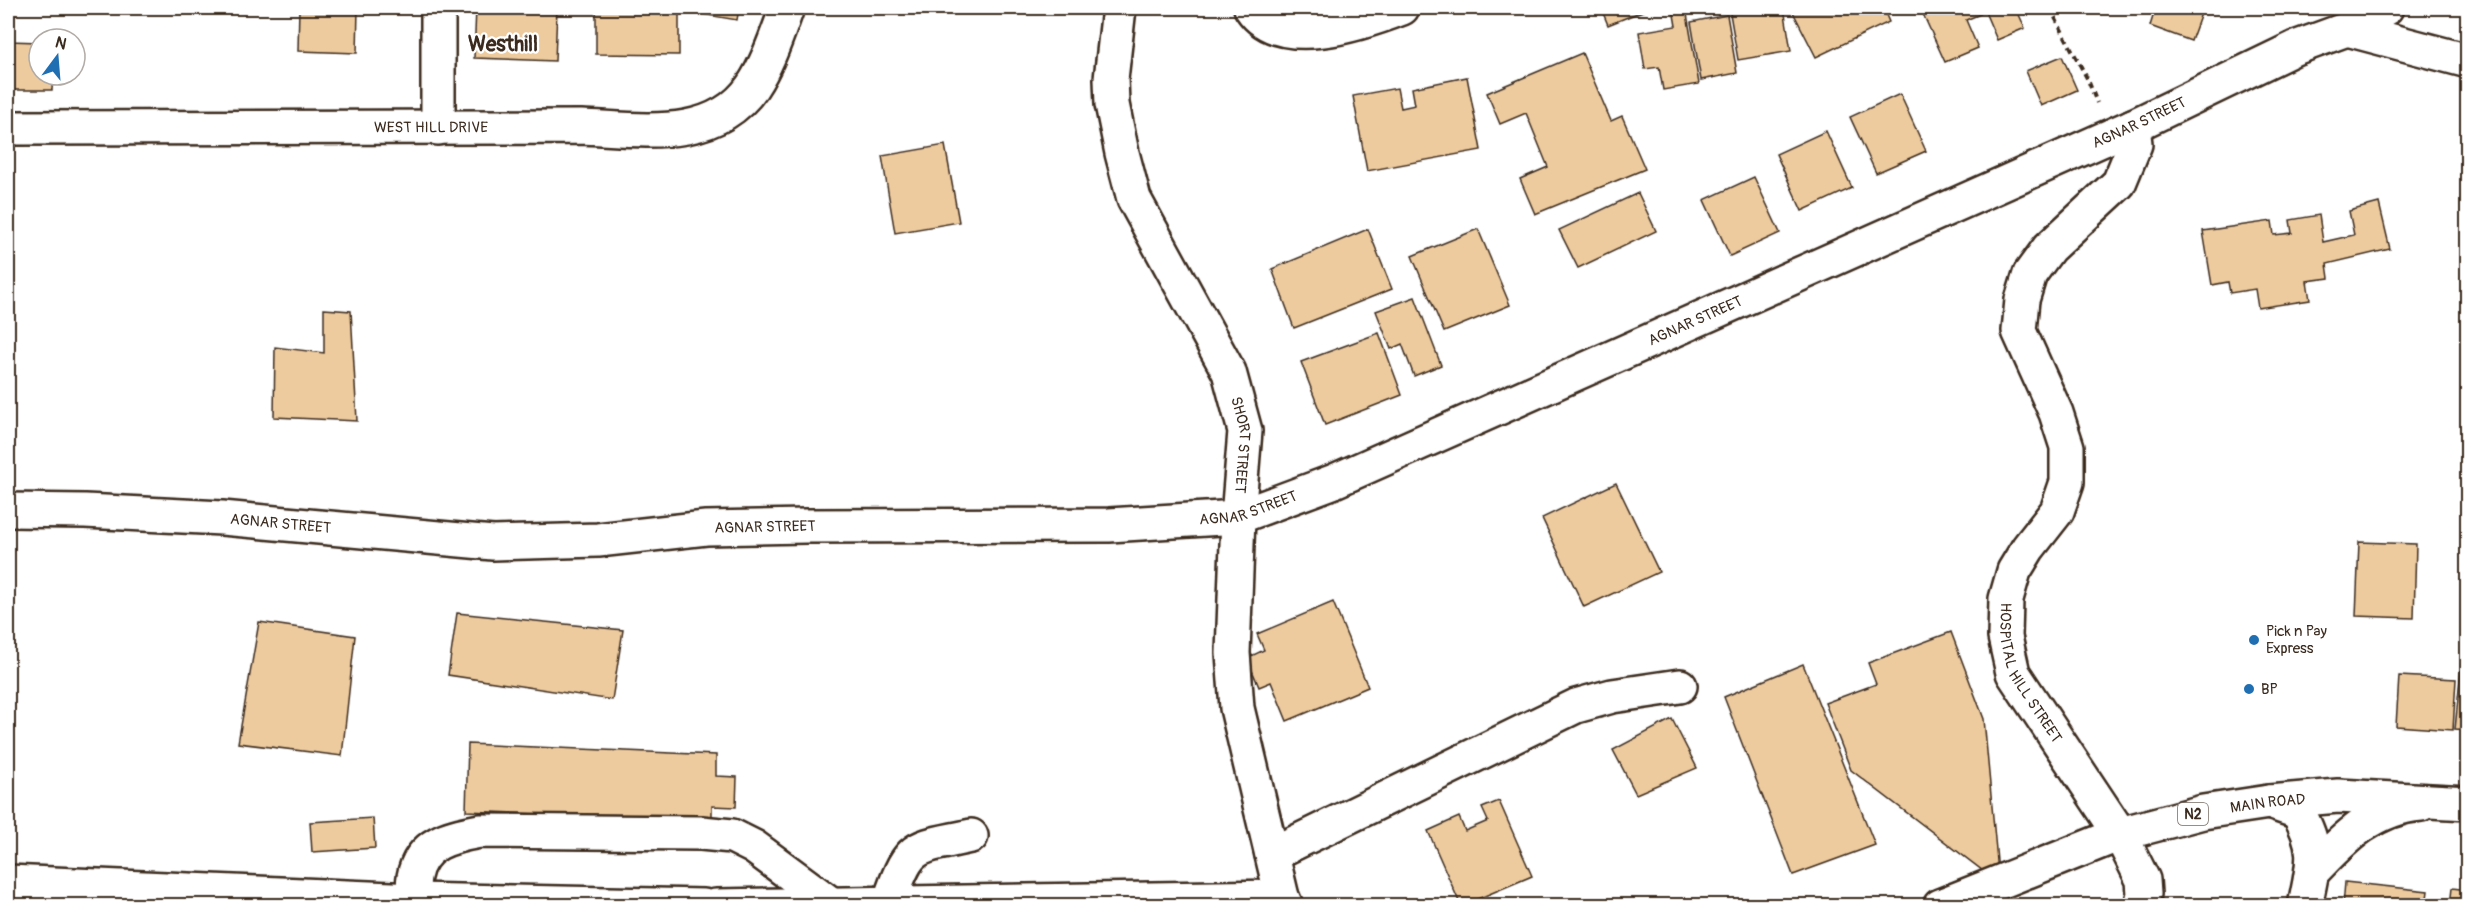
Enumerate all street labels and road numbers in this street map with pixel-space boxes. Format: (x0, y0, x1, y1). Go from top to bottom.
street label: AGNAR STREET (2089, 93, 2189, 153)
street label: WEST HILL DRIVE (374, 118, 488, 137)
street label: AGNAR STREET (1645, 292, 1745, 350)
street label: SHORT STREET (1226, 394, 1254, 494)
street label: AGNAR STREET (1199, 487, 1300, 529)
street label: AGNAR STREET (229, 510, 332, 538)
street label: AGNAR STREET (714, 517, 816, 538)
street label: HOSPITAL HILL STREET (1995, 602, 2066, 747)
street label: MAIN ROAD (2229, 790, 2306, 818)
road number: N2 (2178, 803, 2208, 825)

